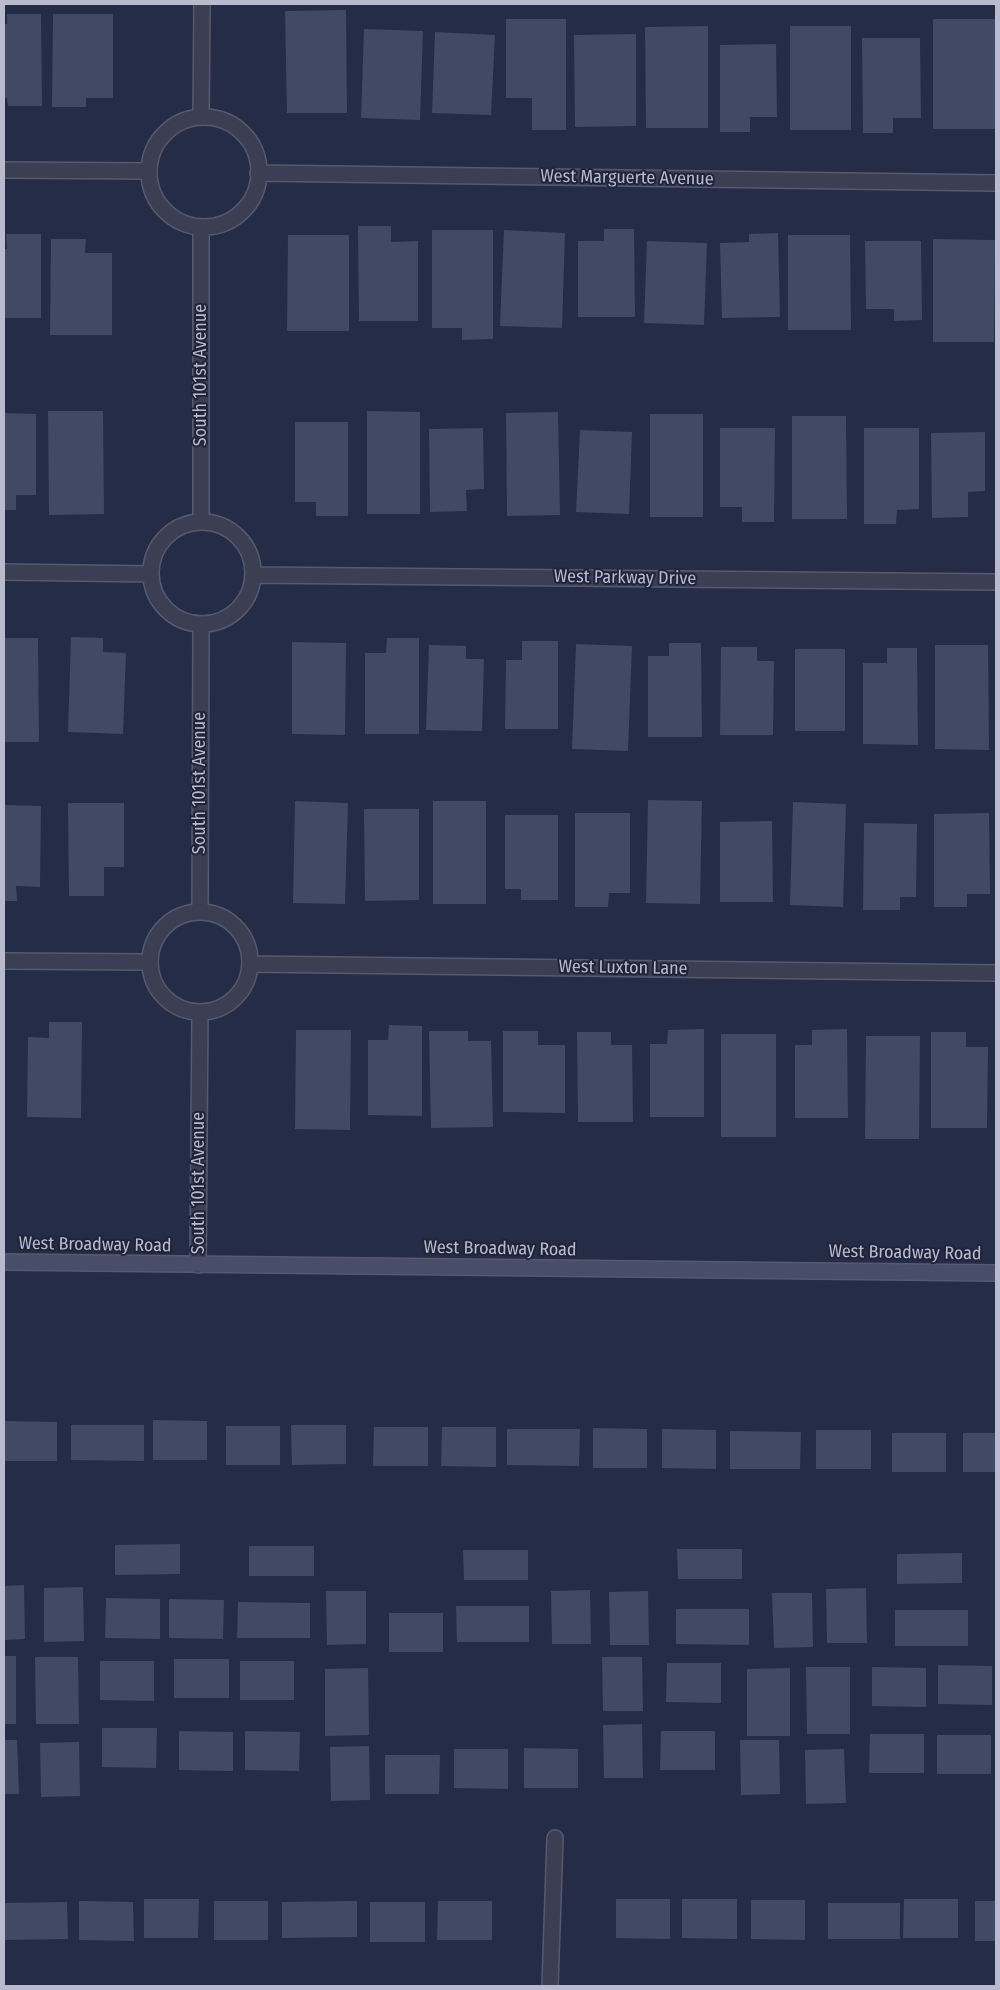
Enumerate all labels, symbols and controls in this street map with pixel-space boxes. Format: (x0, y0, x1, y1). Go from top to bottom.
street label: West Marguerte Avenue (540, 166, 714, 190)
street label: South 101st Avenue (190, 304, 212, 446)
street label: West Parkway Drive (554, 566, 696, 590)
street label: South 101st Avenue (189, 712, 211, 854)
street label: West Luxton Lane (558, 956, 688, 980)
street label: South 101st Avenue (188, 1112, 210, 1254)
street label: West Broadway Road (18, 1233, 172, 1257)
street label: West Broadway Road (423, 1237, 577, 1261)
street label: West Broadway Road (828, 1241, 982, 1265)

